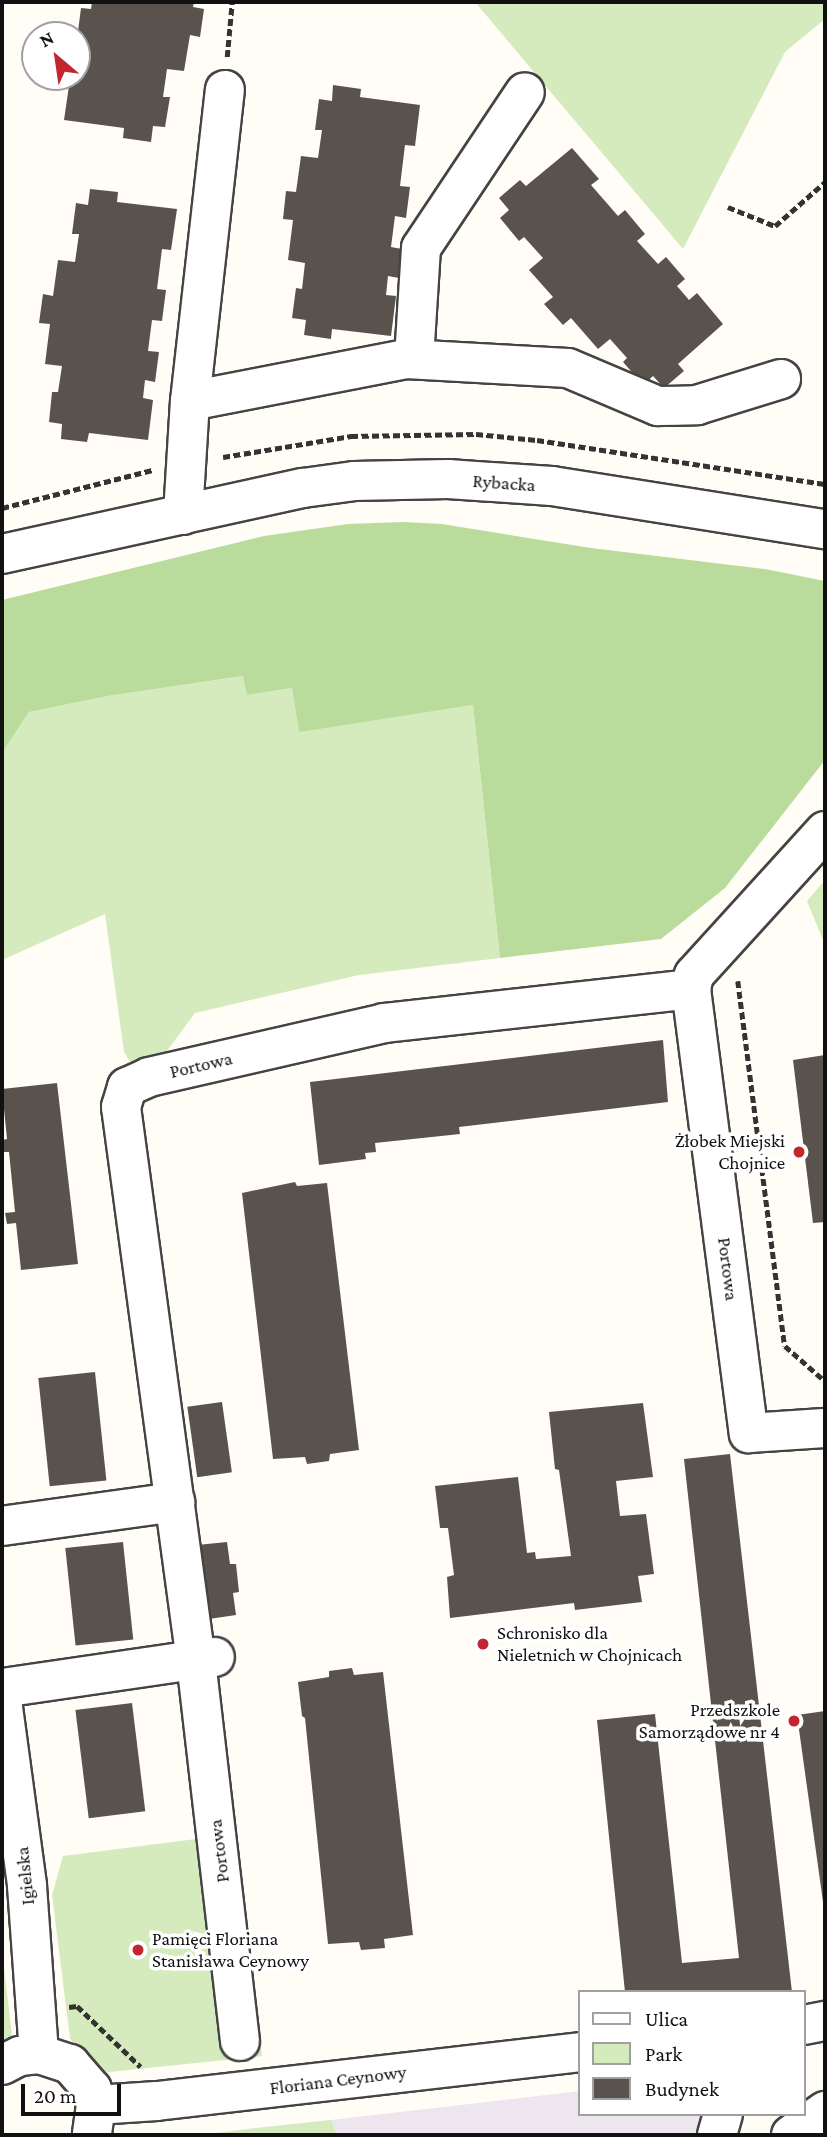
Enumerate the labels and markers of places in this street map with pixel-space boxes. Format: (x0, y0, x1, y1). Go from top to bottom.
place label: Żłobek Miejski Chojnice (675, 1130, 785, 1174)
marker: Żłobek Miejski Chojnice (791, 1144, 807, 1160)
place label: Schronisko dla Nieletnich w Chojnicach (497, 1622, 682, 1666)
marker: Schronisko dla Nieletnich w Chojnicach (475, 1636, 491, 1652)
place label: Przedszkole Samorządowe nr 4 (639, 1699, 780, 1743)
marker: Przedszkole Samorządowe nr 4 (786, 1713, 802, 1729)
place label: Pamięci Floriana Stanisława Ceynowy (152, 1928, 309, 1972)
marker: Pamięci Floriana Stanisława Ceynowy (130, 1942, 146, 1958)

